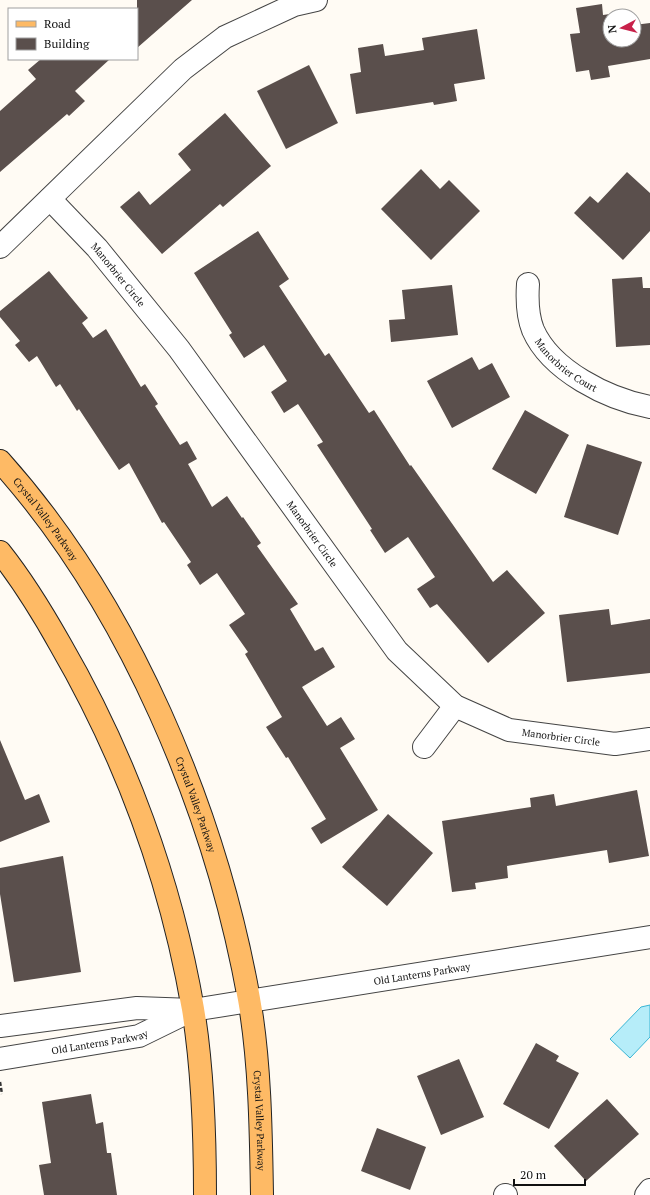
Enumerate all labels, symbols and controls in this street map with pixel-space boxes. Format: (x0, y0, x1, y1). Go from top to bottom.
legend (8, 8, 138, 60)
north arrow (602, 8, 642, 48)
text: Road (44, 16, 71, 31)
text: N (605, 24, 620, 34)
text: Building (44, 36, 90, 51)
street label: Manorbrier Circle (89, 240, 148, 309)
street label: Manorbrier Court (532, 336, 600, 395)
street label: Crystal Valley Parkway (11, 475, 82, 564)
street label: Manorbrier Circle (284, 498, 341, 570)
street label: Manorbrier Circle (521, 725, 601, 748)
street label: Crystal Valley Parkway (173, 755, 219, 855)
street label: Old Lanterns Parkway (373, 959, 472, 988)
street label: Old Lanterns Parkway (50, 1026, 151, 1057)
street label: Crystal Valley Parkway (251, 1070, 268, 1172)
scale bar (514, 1161, 585, 1187)
text: 20 m (520, 1167, 547, 1182)

